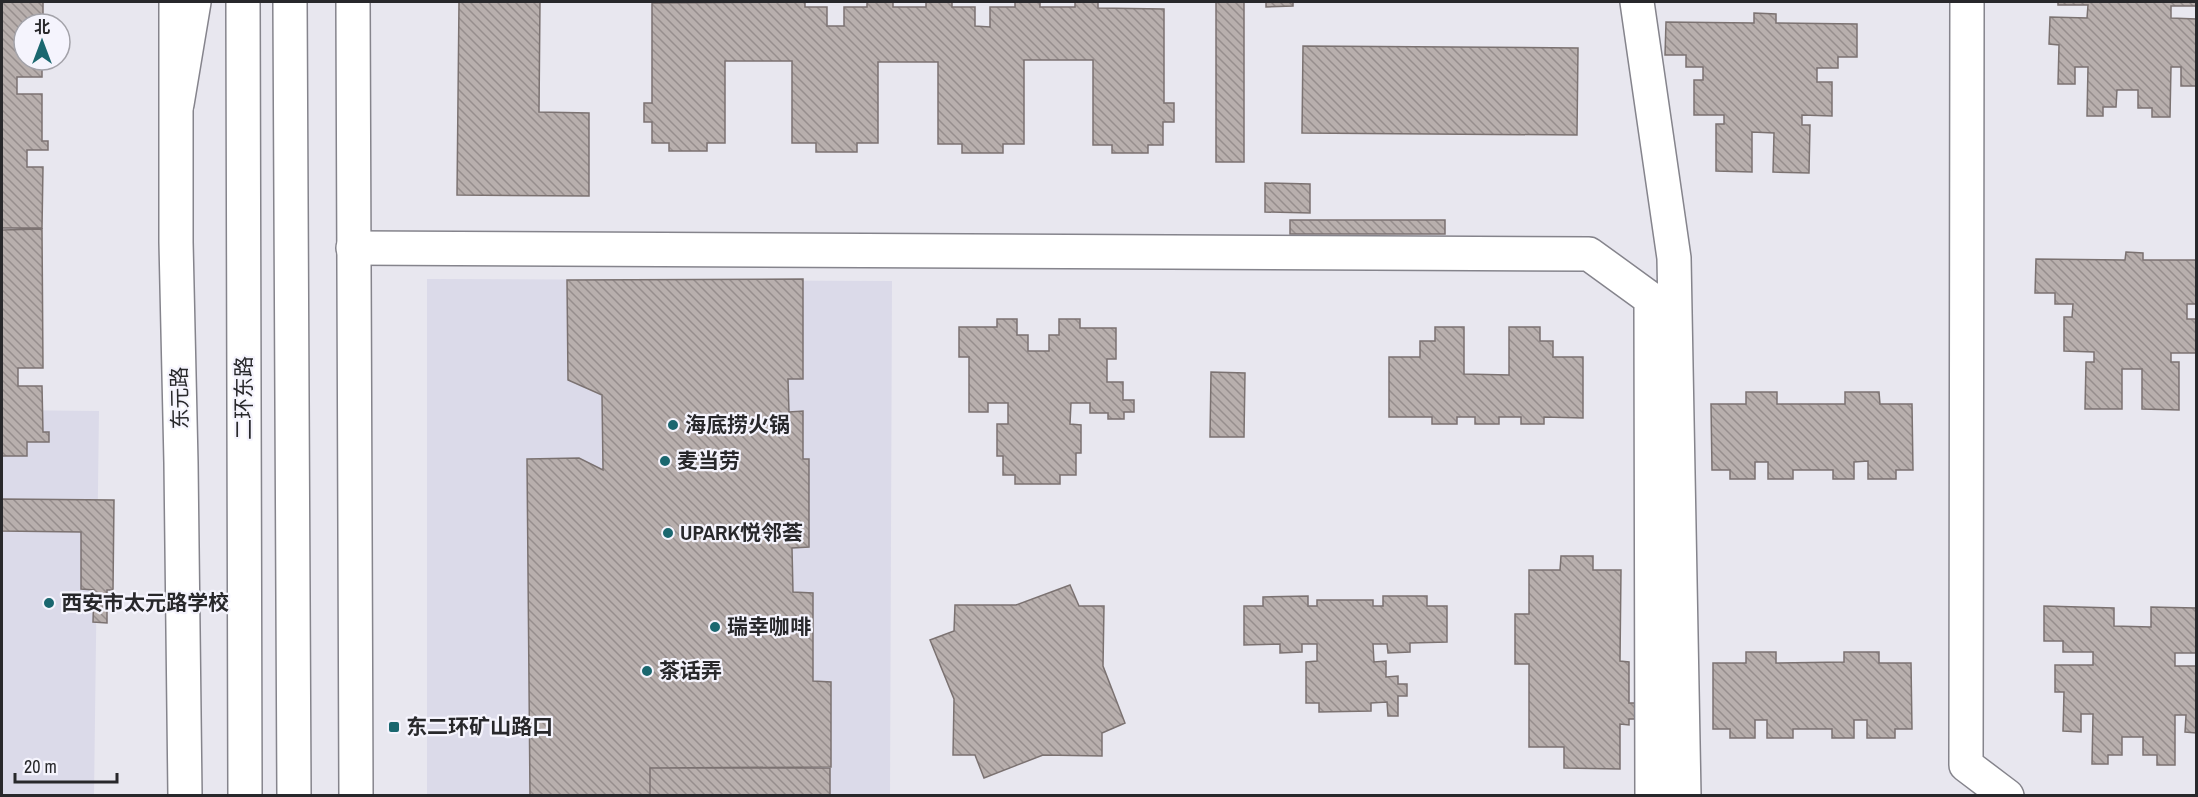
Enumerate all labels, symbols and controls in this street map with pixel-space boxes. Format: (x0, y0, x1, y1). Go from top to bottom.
north arrow (12, 12, 72, 72)
text: 北 (34, 16, 50, 38)
street label: 二环东路 (229, 356, 258, 440)
street label: 东元路 (164, 366, 195, 430)
place label: 海底捞火锅 (685, 410, 790, 439)
marker: 海底捞火锅 (666, 418, 680, 432)
place label: 麦当劳 (677, 446, 740, 475)
marker: 麦当劳 (658, 454, 672, 468)
place label: UPARK悦邻荟 (680, 518, 803, 547)
marker: UPARK悦邻荟 (661, 526, 675, 540)
place label: 西安市太元路学校 (61, 588, 229, 617)
marker: 西安市太元路学校 (42, 596, 56, 610)
place label: 瑞幸咖啡 (727, 612, 811, 641)
marker: 瑞幸咖啡 (708, 620, 722, 634)
place label: 茶话弄 (659, 656, 722, 685)
marker: 茶话弄 (640, 664, 654, 678)
place label: 东二环矿山路口 (406, 712, 553, 741)
marker: 东二环矿山路口 (387, 720, 401, 734)
scale bar (15, 746, 117, 784)
text: 20 m (24, 754, 57, 779)

